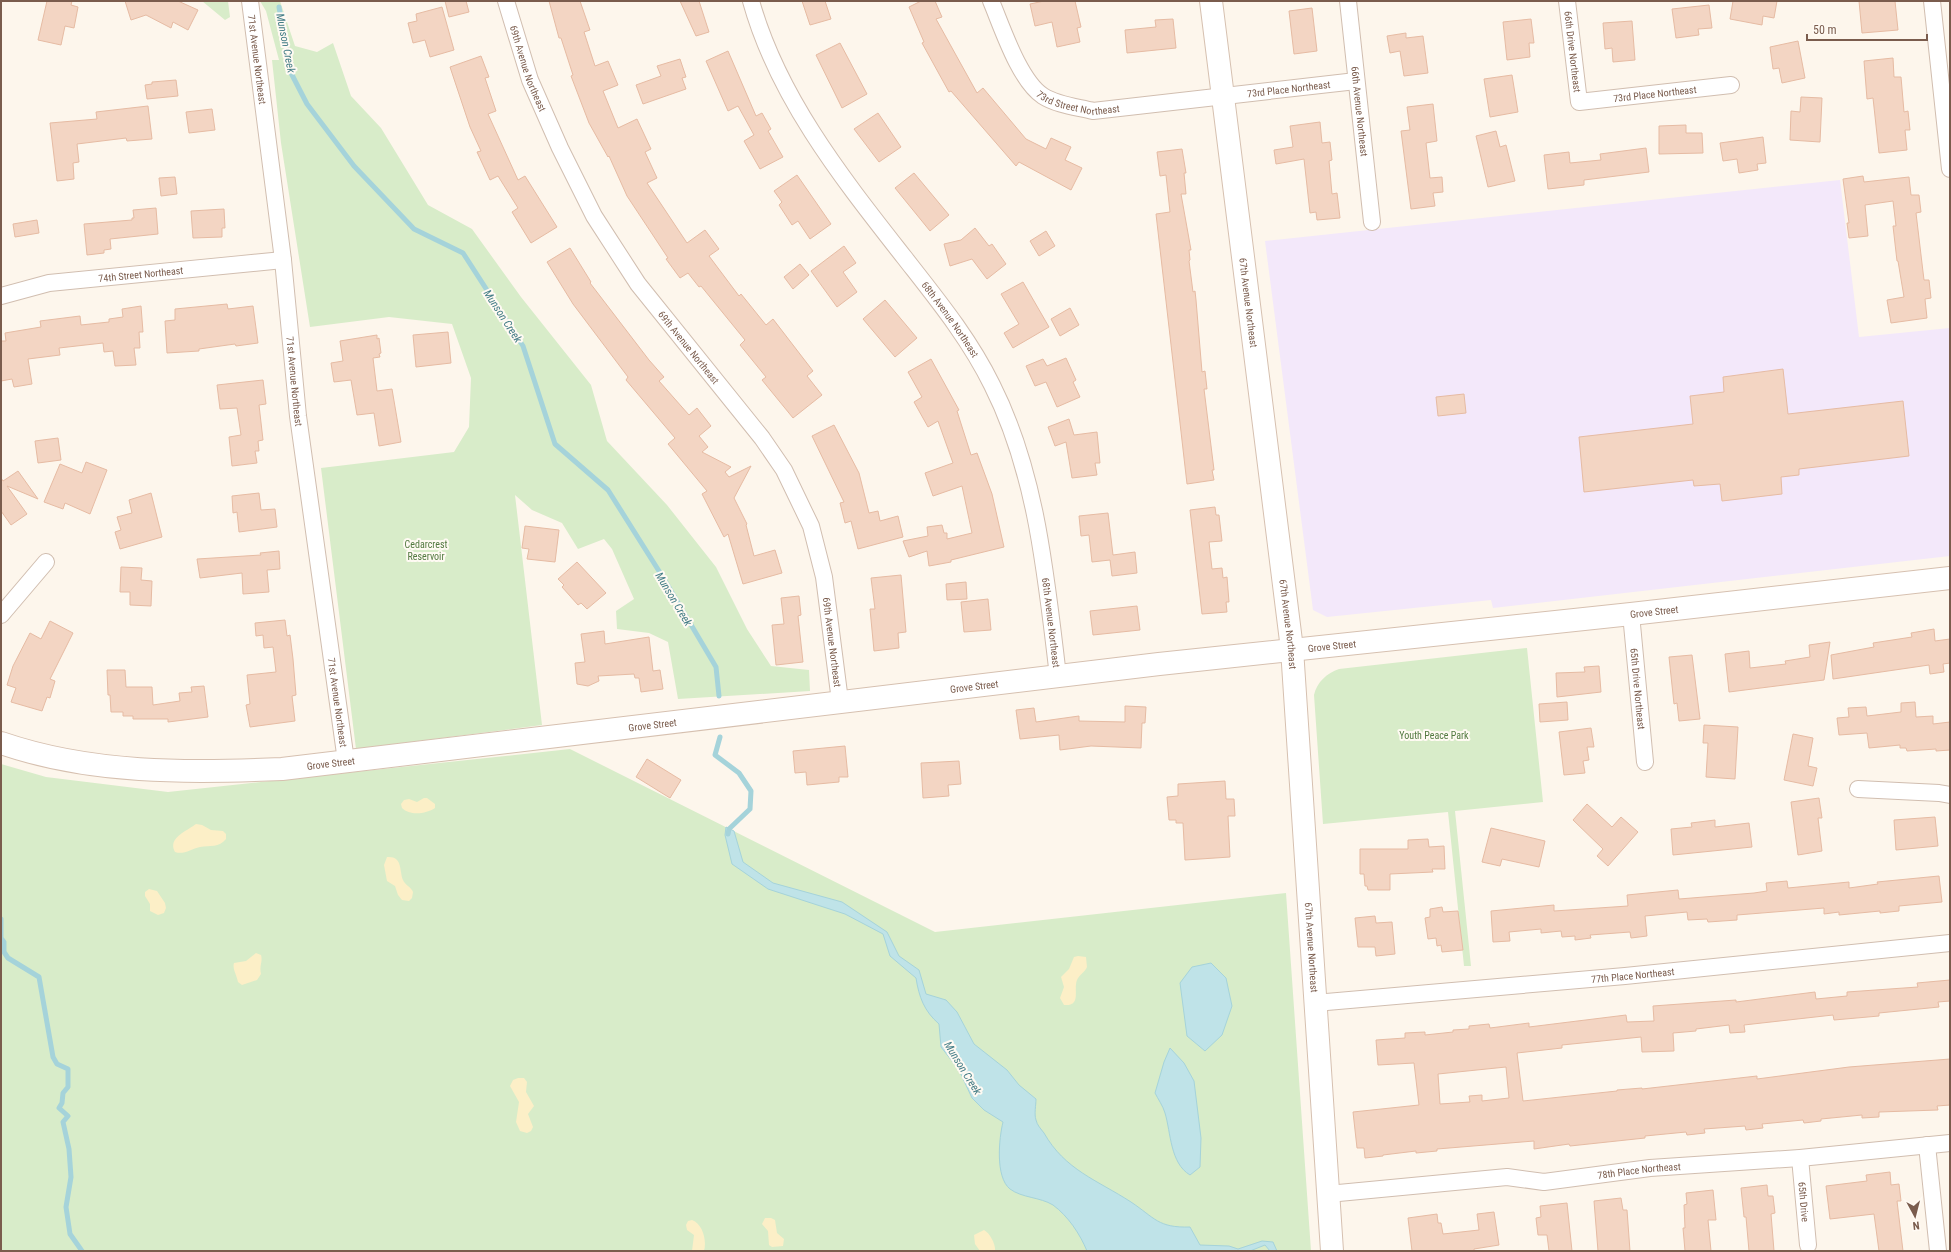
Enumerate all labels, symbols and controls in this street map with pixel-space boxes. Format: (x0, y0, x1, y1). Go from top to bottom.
street label: 66th Drive Northeast (1562, 11, 1583, 93)
water label: Munson Creek (273, 12, 298, 74)
street label: 71st Avenue Northeast (246, 14, 268, 105)
scale bar (1807, 16, 1927, 42)
text: 50 m (1813, 23, 1837, 37)
street label: 69th Avenue Northeast (508, 24, 548, 113)
street label: 66th Avenue Northeast (1349, 66, 1370, 157)
street label: 73rd Place Northeast (1247, 79, 1331, 99)
street label: 73rd Place Northeast (1613, 84, 1697, 104)
street label: 73rd Street Northeast (1034, 88, 1120, 117)
street label: 67th Avenue Northeast (1237, 257, 1259, 348)
street label: 74th Street Northeast (98, 265, 184, 284)
street label: 68th Avenue Northeast (919, 280, 981, 359)
water label: Munson Creek (481, 287, 525, 345)
street label: 69th Avenue Northeast (656, 309, 721, 386)
street label: 71st Avenue Northeast (284, 336, 304, 427)
park label: Cedarcrest Reservoir (405, 539, 447, 562)
water label: Munson Creek (652, 570, 695, 629)
street label: 68th Avenue Northeast (1040, 577, 1062, 668)
street label: 67th Avenue Northeast (1277, 579, 1298, 670)
street label: 69th Avenue Northeast (821, 597, 843, 688)
street label: Grove Street (1629, 604, 1679, 620)
street label: Grove Street (1307, 638, 1357, 654)
street label: 65th Drive Northeast (1628, 648, 1647, 730)
street label: 71st Avenue Northeast (326, 657, 349, 748)
street label: Grove Street (949, 678, 999, 695)
street label: Grove Street (628, 717, 677, 733)
park label: Youth Peace Park (1399, 730, 1469, 741)
street label: Grove Street (306, 755, 356, 772)
street label: 67th Avenue Northeast (1303, 902, 1320, 993)
street label: 77th Place Northeast (1591, 966, 1675, 985)
water label: Munson Creek (941, 1039, 984, 1097)
street label: 78th Place Northeast (1597, 1161, 1681, 1181)
street label: 65th Drive (1796, 1181, 1811, 1223)
north arrow (1895, 1196, 1935, 1236)
text: N (1912, 1219, 1920, 1232)

